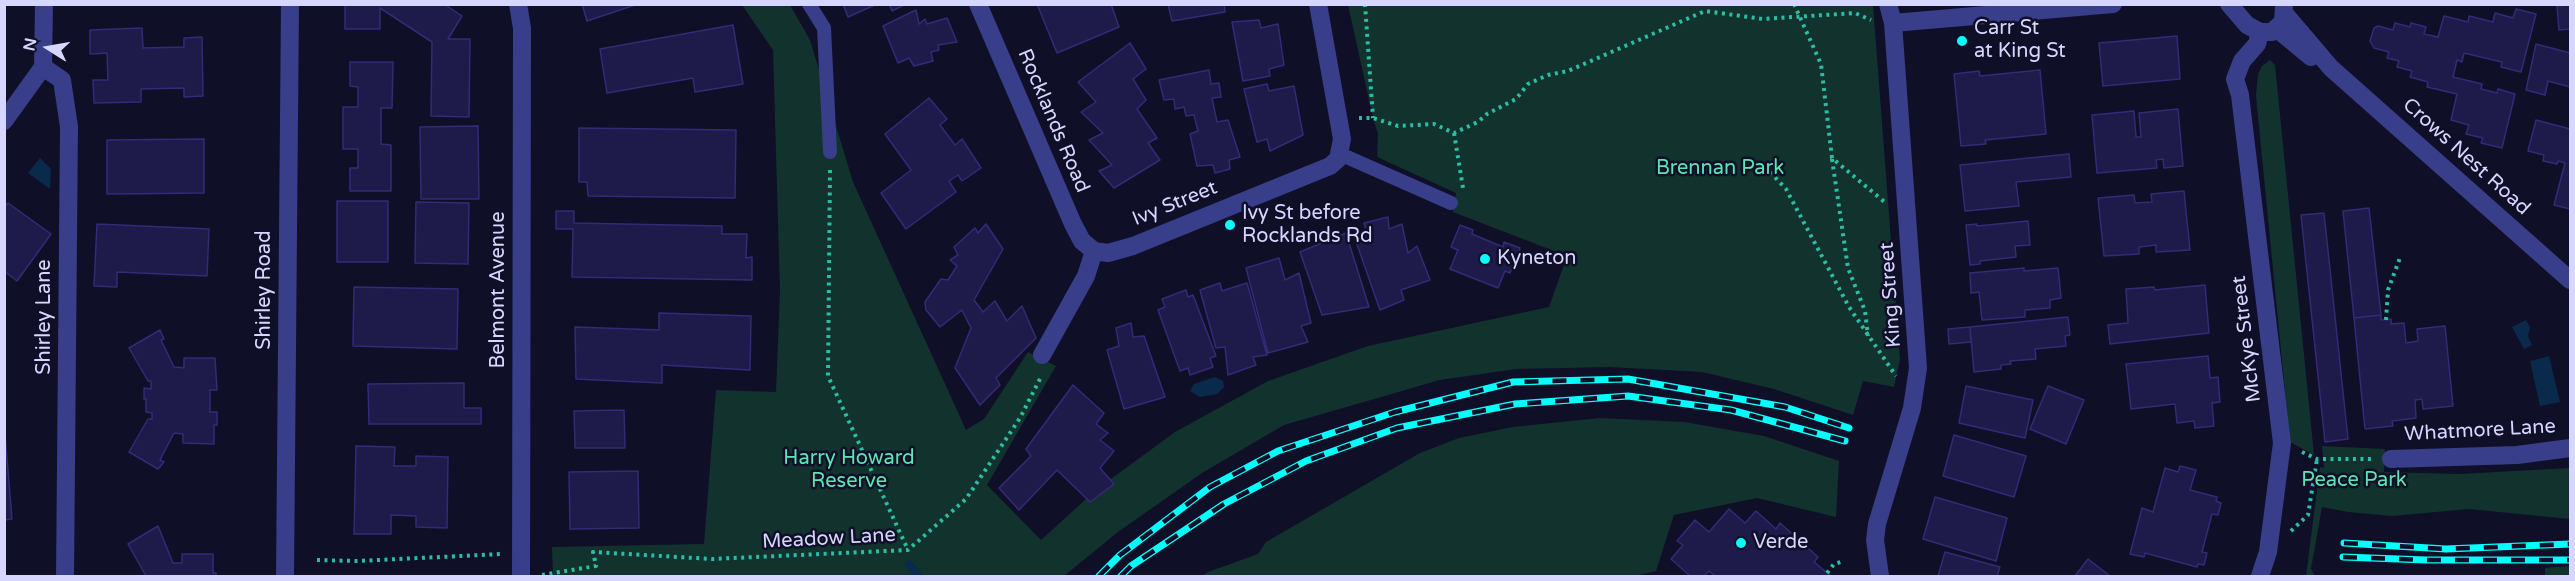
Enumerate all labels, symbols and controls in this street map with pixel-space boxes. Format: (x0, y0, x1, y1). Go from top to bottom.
place label: Carr St at King St (1974, 17, 2066, 64)
north arrow (18, 18, 78, 78)
marker: Carr St at King St (1955, 34, 1969, 48)
text: N (19, 36, 41, 53)
street label: Rocklands Road (1012, 45, 1094, 197)
street label: Crows Nest Road (2397, 93, 2535, 221)
park label: Brennan Park (1656, 157, 1784, 181)
street label: Ivy Street (1129, 176, 1221, 232)
place label: Ivy St before Rocklands Rd (1242, 202, 1373, 249)
street label: Belmont Avenue (487, 212, 511, 368)
marker: Ivy St before Rocklands Rd (1223, 218, 1237, 232)
street label: Shirley Road (253, 230, 277, 350)
street label: King Street (1875, 242, 1907, 348)
place label: Kyneton (1497, 247, 1576, 271)
marker: Kyneton (1478, 252, 1492, 266)
street label: Shirley Lane (33, 259, 57, 375)
street label: McKye Street (2227, 274, 2267, 404)
street label: Whatmore Lane (2404, 415, 2556, 447)
park label: Harry Howard Reserve (783, 447, 915, 494)
park label: Peace Park (2301, 469, 2407, 493)
street label: Meadow Lane (762, 524, 896, 554)
place label: Verde (1753, 531, 1808, 555)
marker: Verde (1734, 536, 1748, 550)

